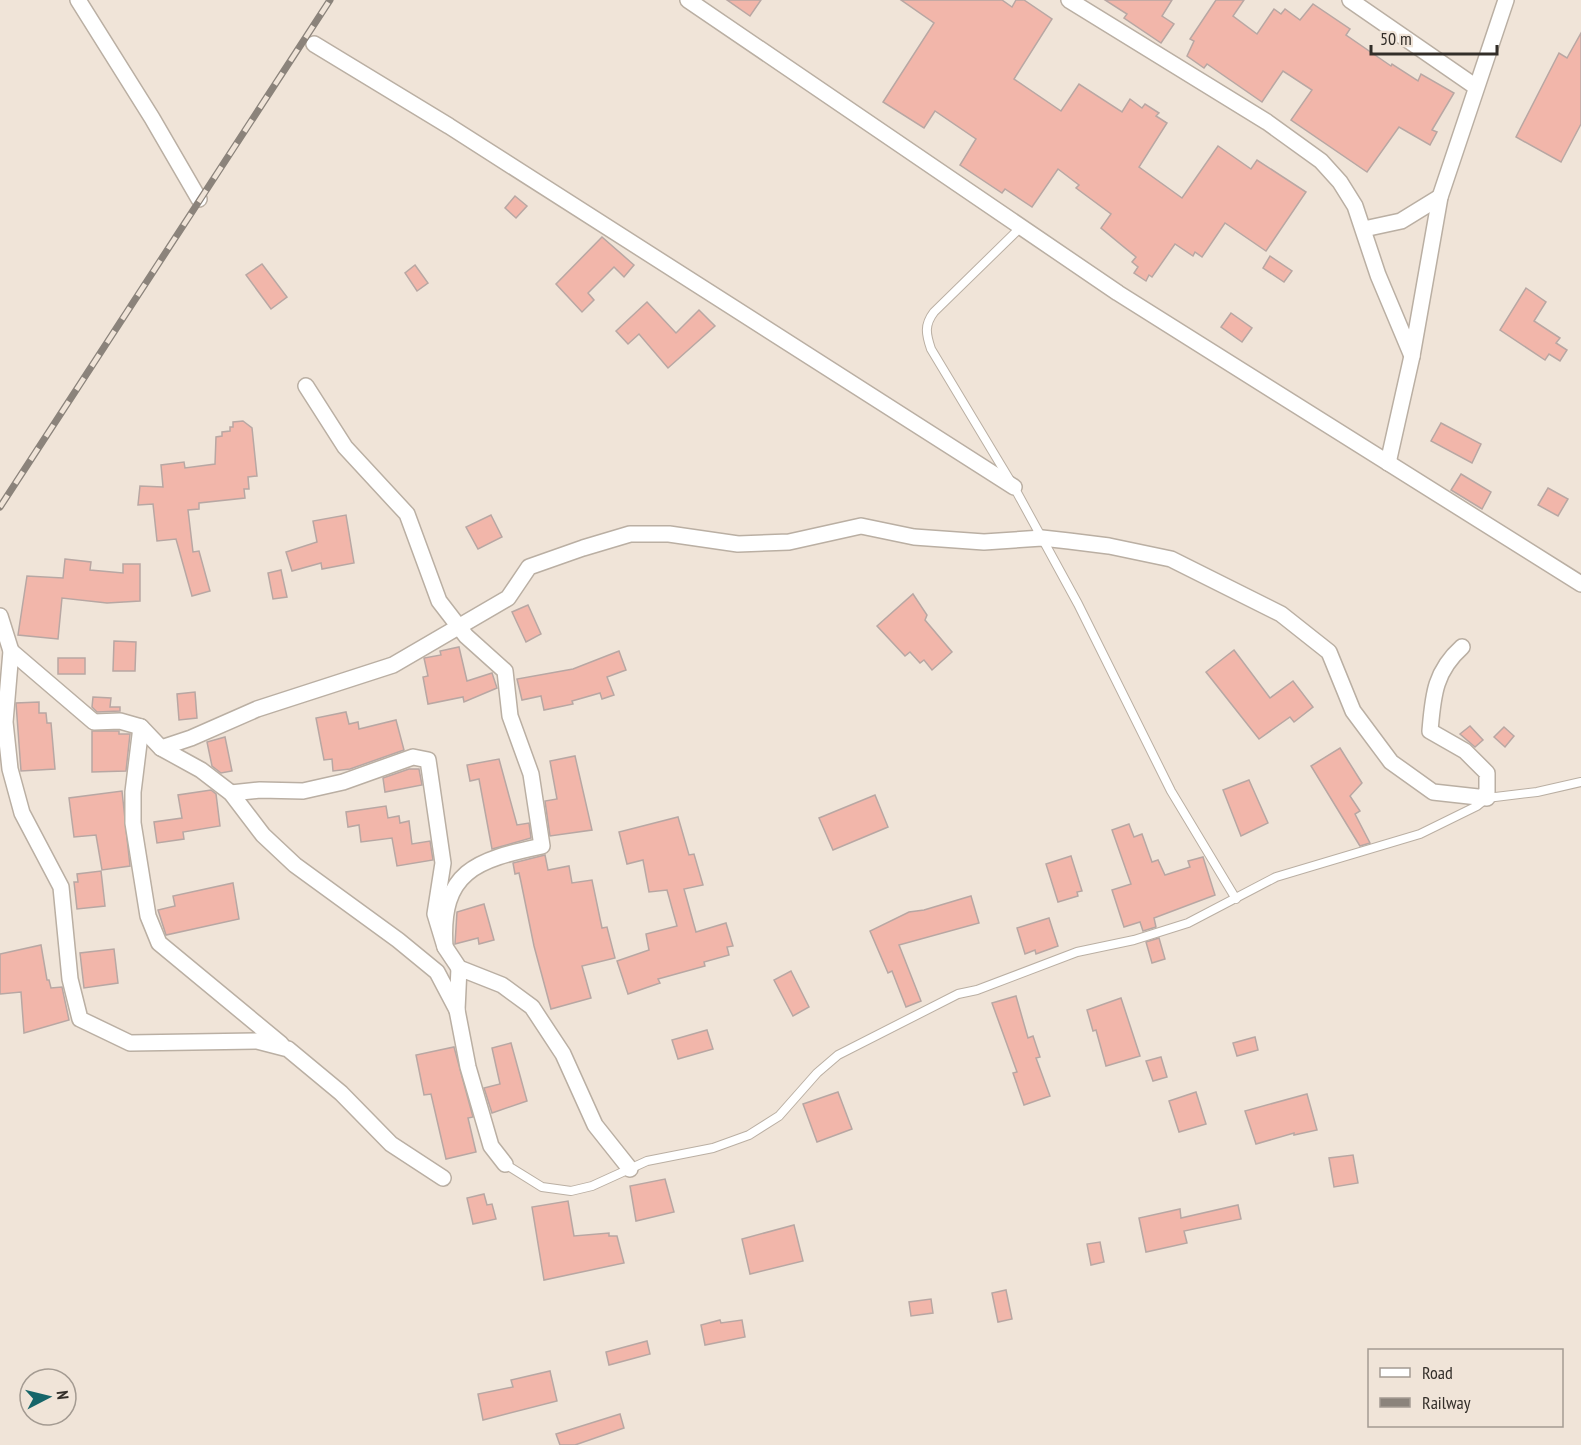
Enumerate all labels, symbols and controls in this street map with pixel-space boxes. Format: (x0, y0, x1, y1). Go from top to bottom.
scale bar (1371, 18, 1497, 56)
text: 50 m (1380, 27, 1412, 50)
legend (1368, 1349, 1563, 1427)
text: Road (1422, 1361, 1453, 1384)
north arrow (18, 1367, 78, 1427)
text: N (52, 1390, 73, 1401)
text: Railway (1422, 1391, 1471, 1414)

